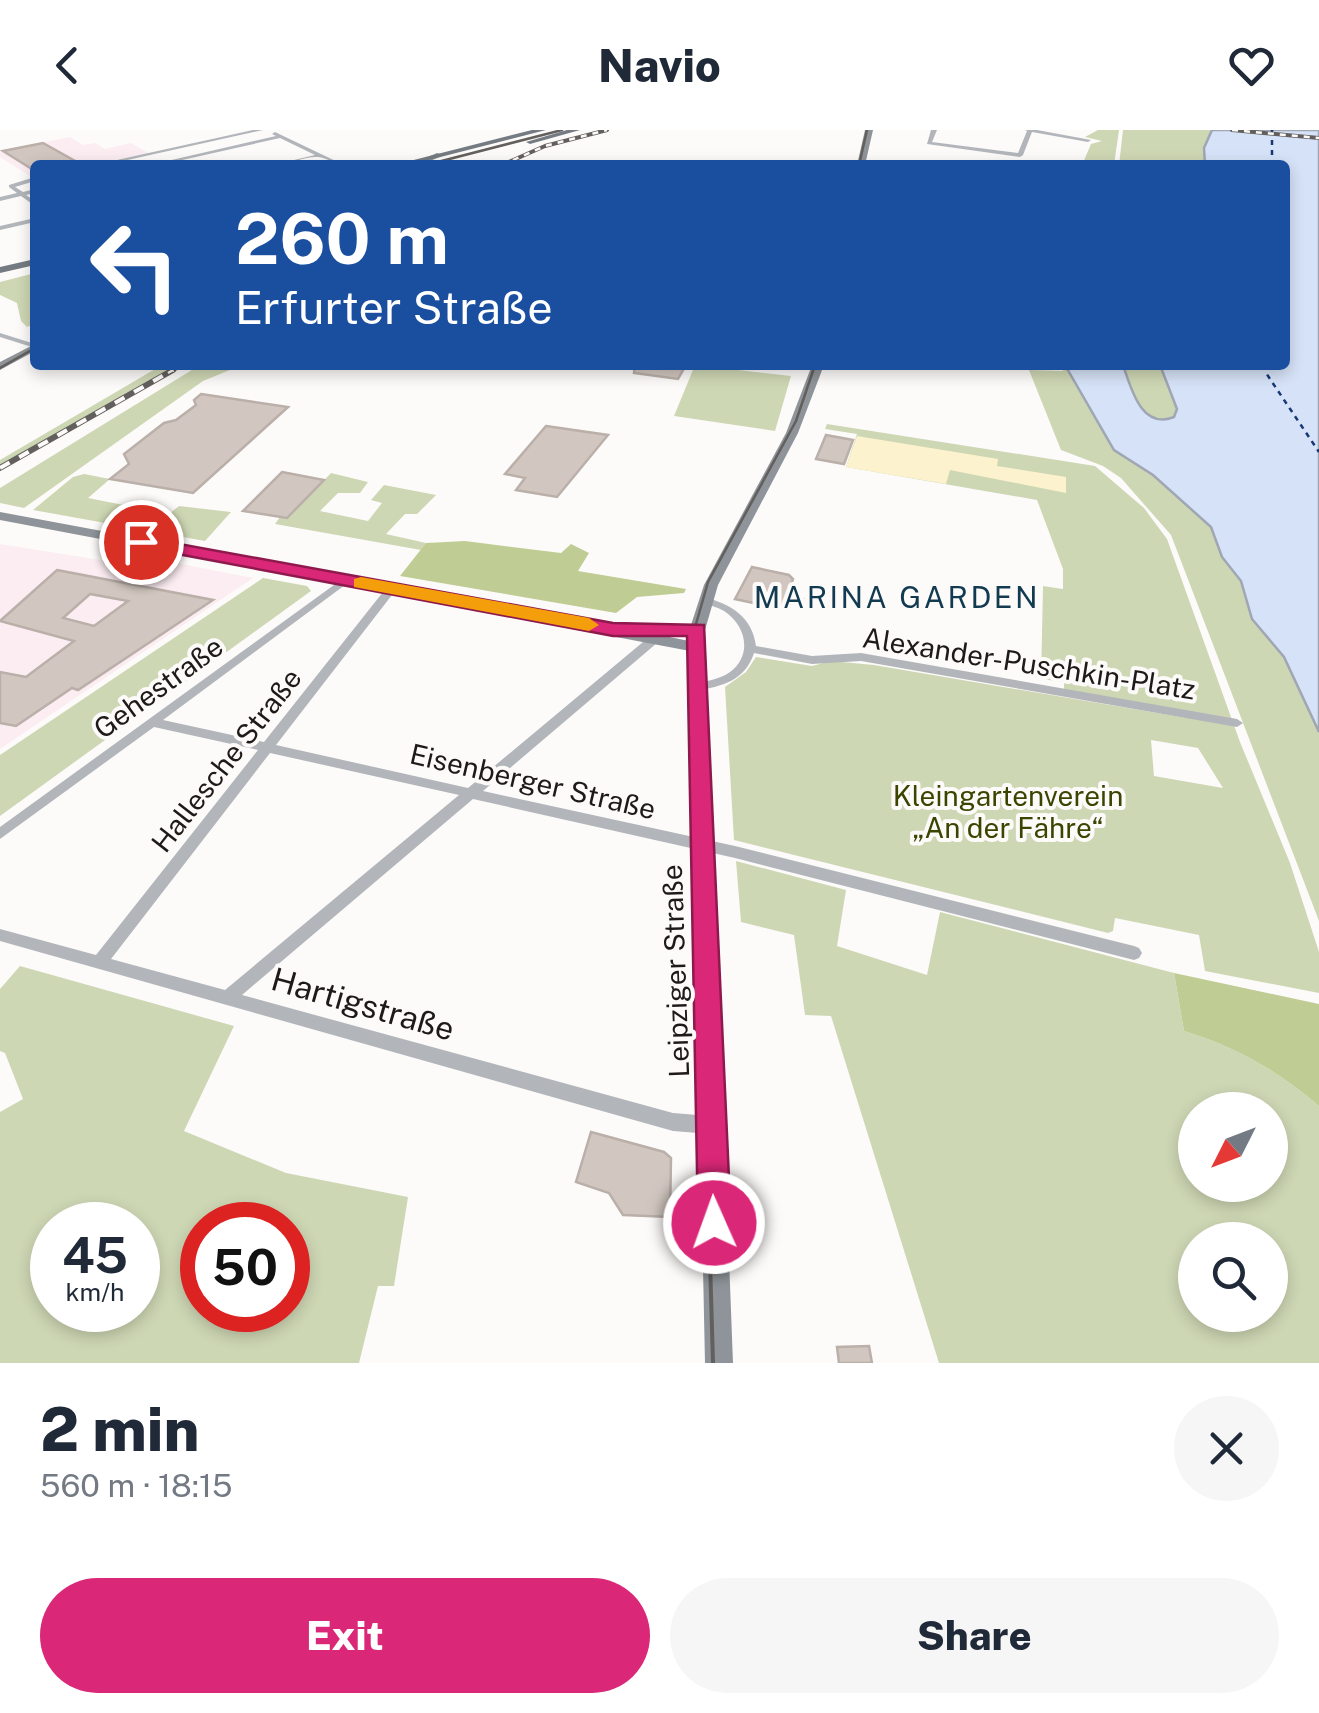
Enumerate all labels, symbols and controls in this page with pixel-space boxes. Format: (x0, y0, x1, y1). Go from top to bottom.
icon: back (40, 38, 95, 93)
icon: heart (1224, 38, 1279, 93)
text: Navio (598, 39, 721, 92)
text: 260 m (235, 197, 449, 280)
icon: left (70, 200, 200, 330)
text: Erfurter Straße (235, 281, 553, 334)
pin (99, 500, 184, 585)
icon: arrive (114, 515, 169, 570)
district label: MARINA GARDEN (754, 579, 1040, 615)
street label: Alexander-Puschkin-Platz (860, 620, 1198, 706)
street label: Gehestraße (87, 629, 229, 745)
street label: Hallesche Straße (144, 662, 308, 858)
street label: Eisenberger Straße (407, 737, 659, 825)
park label: Kleingartenverein „An der Fähre“ (893, 779, 1123, 844)
street label: Leipziger Straße (655, 864, 695, 1078)
street label: Hartigstraße (267, 960, 459, 1048)
north arrow (1178, 1092, 1288, 1202)
map controls (1178, 1092, 1288, 1332)
position arrow (662, 1171, 766, 1275)
speed limit sign: 50 (180, 1202, 310, 1332)
button: search (1178, 1222, 1288, 1332)
text: 45 (62, 1225, 128, 1284)
text: km/h (66, 1277, 124, 1307)
text: 2 min (40, 1394, 199, 1465)
button: close (1174, 1396, 1279, 1501)
text: 560 m · 18:15 (40, 1467, 232, 1504)
button: Exit (40, 1578, 650, 1693)
button: Share (670, 1578, 1279, 1693)

